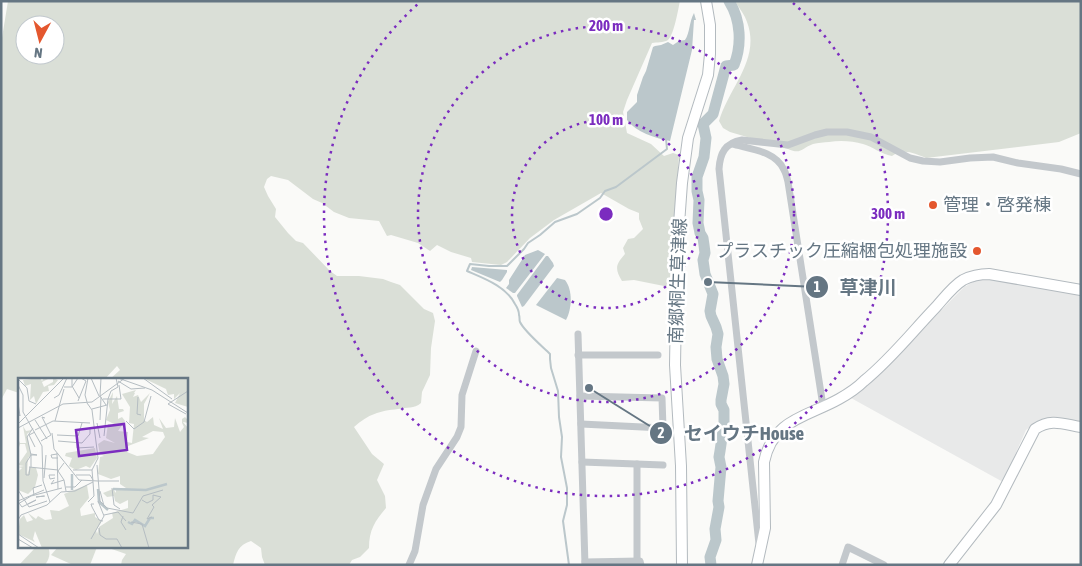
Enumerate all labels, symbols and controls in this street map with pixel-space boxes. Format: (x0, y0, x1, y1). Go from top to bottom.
north arrow (15, 15, 65, 65)
text: 200 m (589, 17, 623, 34)
text: N (33, 44, 43, 61)
text: 100 m (589, 111, 623, 128)
place label: 管理・啓発棟 (943, 194, 1051, 215)
marker: 管理・啓発棟 (927, 199, 939, 211)
centre of rings (597, 205, 615, 223)
text: 300 m (871, 205, 905, 222)
street label: 南郷桐生草津線 (665, 218, 690, 344)
place label: プラスチック圧縮梱包処理施設 (715, 240, 967, 261)
marker: プラスチック圧縮梱包処理施設 (971, 245, 983, 257)
callout: 草津川 (804, 270, 906, 304)
text: 草津川 (839, 276, 897, 298)
text: 1 (813, 278, 821, 295)
inset map (18, 378, 188, 548)
callout: セイウチHouse (649, 416, 814, 450)
text: セイウチHouse (684, 422, 805, 444)
text: 2 (657, 424, 665, 441)

